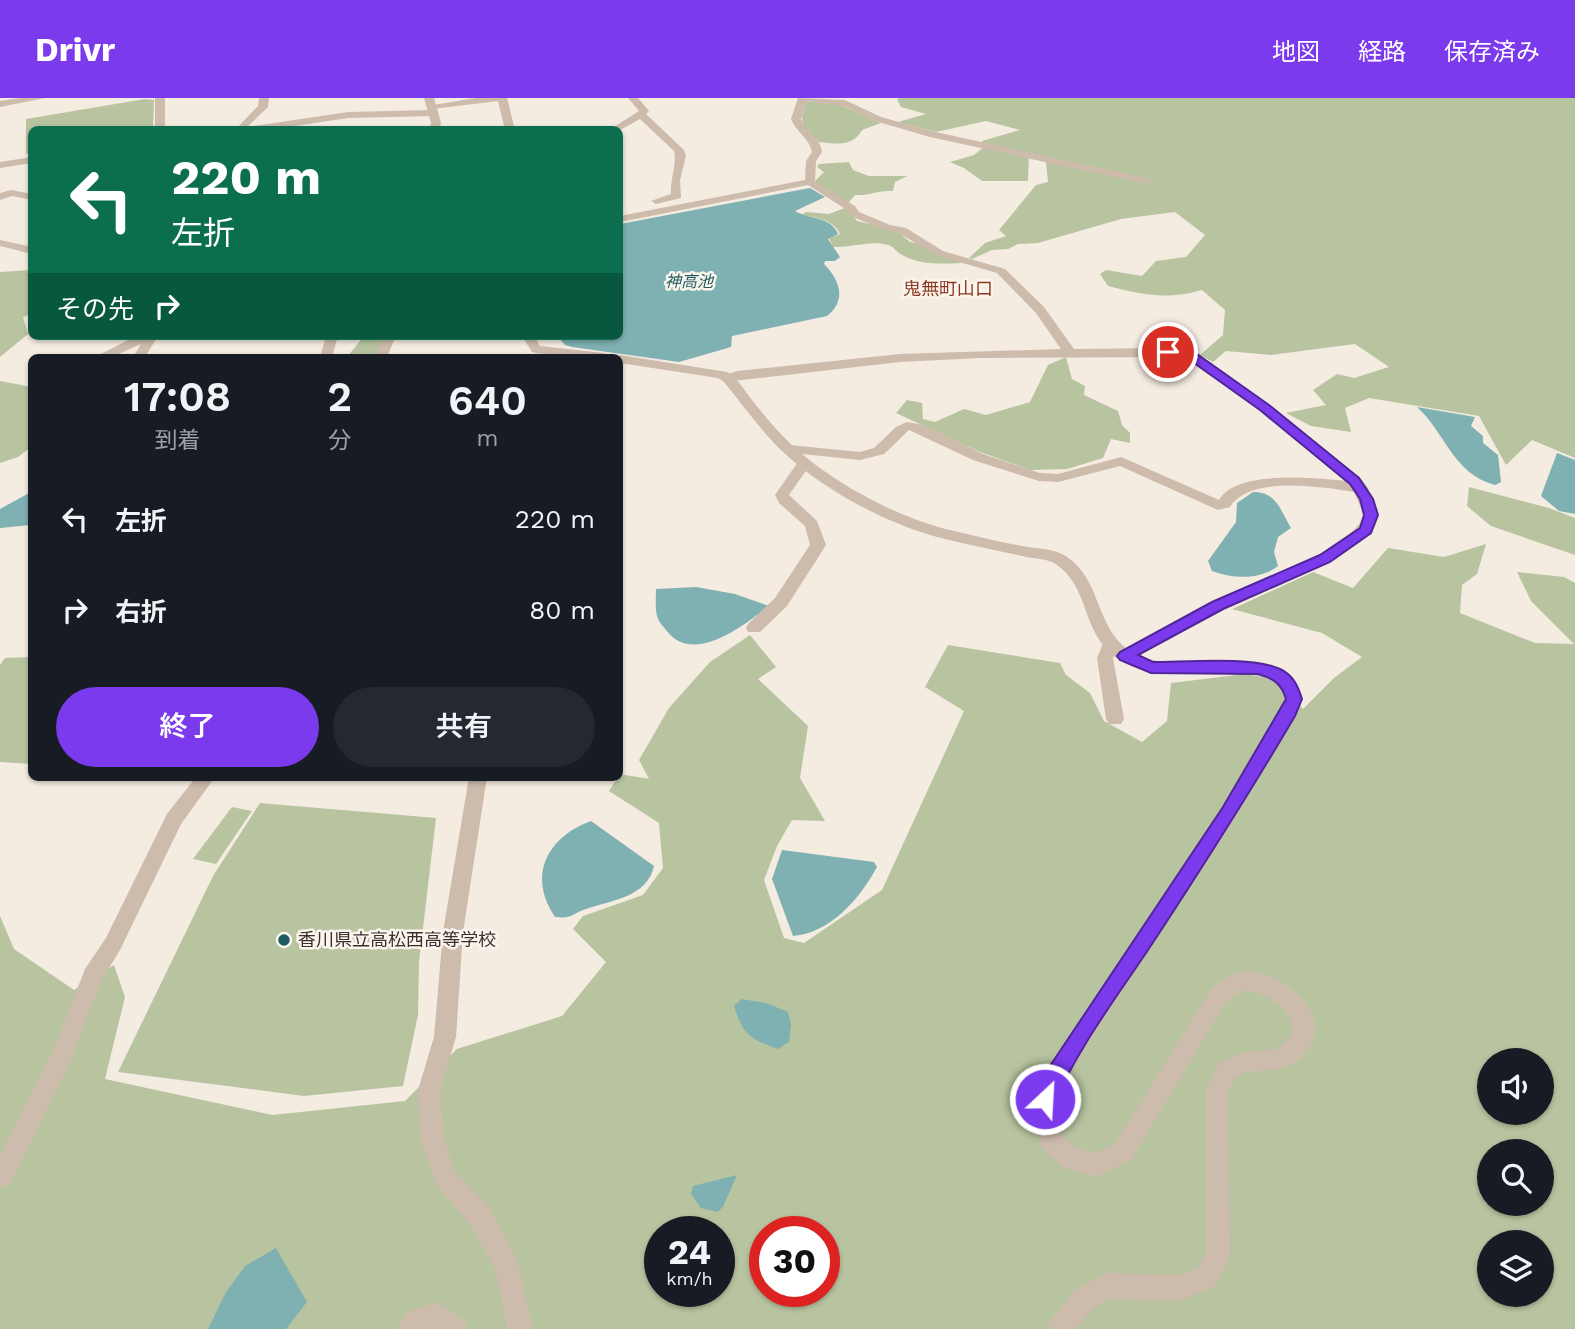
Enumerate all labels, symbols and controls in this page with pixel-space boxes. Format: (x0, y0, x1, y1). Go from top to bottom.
text: Drivr (35, 30, 115, 69)
text: 地図 (1272, 38, 1320, 66)
text: 経路 (1358, 38, 1406, 66)
text: 保存済み (1444, 38, 1540, 66)
text: 220 m (171, 148, 321, 206)
icon: left (56, 154, 147, 245)
text: 左折 (171, 214, 235, 252)
water label: 神高池 (665, 272, 715, 291)
district label: 鬼無町山口 (903, 278, 993, 299)
icon: right (148, 287, 186, 325)
text: その先 (56, 294, 134, 324)
pin (1138, 322, 1198, 382)
icon: arrive (1149, 333, 1187, 371)
text: 17:08 (124, 372, 231, 421)
text: 2 (327, 372, 352, 421)
text: 640 (448, 376, 527, 425)
text: m (477, 425, 498, 452)
text: 到着 (155, 427, 201, 454)
text: 分 (328, 427, 351, 454)
icon: left (56, 500, 94, 538)
text: 220 m (515, 504, 595, 534)
text: 左折 (115, 506, 167, 536)
icon: right (56, 591, 94, 629)
text: 80 m (529, 595, 595, 625)
text: 右折 (115, 597, 167, 627)
button: 終了 (56, 687, 319, 767)
button: 共有 (333, 687, 595, 767)
place label: 香川県立高松西高等学校 (298, 929, 496, 950)
marker: 香川県立高松西高等学校 (276, 932, 292, 948)
map controls (1477, 1048, 1554, 1307)
button: sound (1477, 1048, 1554, 1125)
position arrow (1008, 1062, 1082, 1136)
button: search (1477, 1139, 1554, 1216)
speed limit sign: 30 (749, 1216, 840, 1307)
button: layers (1477, 1230, 1554, 1307)
text: 24 (668, 1231, 711, 1273)
text: km/h (666, 1268, 713, 1289)

